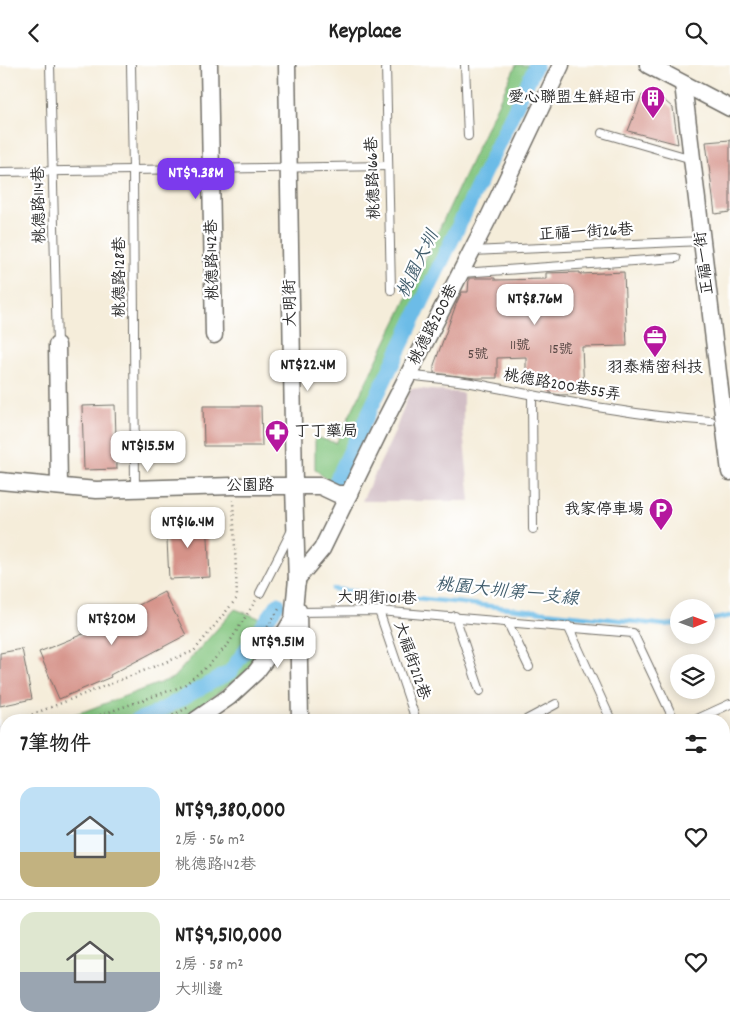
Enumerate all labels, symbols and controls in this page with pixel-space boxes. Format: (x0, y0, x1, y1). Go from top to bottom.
text: Keyplace (329, 17, 401, 48)
icon: back (20, 19, 48, 47)
icon: search (682, 19, 710, 47)
building icon: 愛心聯盟生鮮超市 (640, 85, 666, 119)
place label: 愛心聯盟生鮮超市 (508, 87, 636, 110)
street label: 桃德路166巷 (361, 136, 387, 220)
pin: NT$9.38M (144, 157, 248, 200)
text: NT$9.38M (168, 162, 224, 185)
street label: 桃德路114巷 (28, 166, 52, 244)
street label: 桃德路142巷 (201, 219, 225, 301)
street label: 正福一街26巷 (538, 219, 634, 247)
water label: 桃園大圳 (392, 225, 447, 303)
street label: 正福一街 (690, 230, 720, 296)
street label: 桃德路128巷 (109, 237, 132, 317)
street label: 大明街 (279, 279, 303, 327)
street label: 桃德路200巷 (404, 280, 464, 370)
pin: NT$8.76M (483, 283, 587, 326)
text: NT$8.76M (508, 288, 562, 311)
office icon: 羽泰精密科技 (642, 324, 668, 358)
house number: 11號 (510, 336, 530, 356)
house number: 15號 (549, 340, 573, 360)
house number: 5號 (468, 345, 488, 365)
pin: NT$22.4M (256, 349, 360, 392)
text: NT$22.4M (280, 354, 336, 377)
place label: 羽泰精密科技 (607, 357, 703, 380)
street label: 桃德路200巷55弄 (501, 364, 623, 408)
pharmacy icon: 丁丁藥局 (264, 419, 290, 453)
place label: 丁丁藥局 (294, 421, 358, 444)
pin: NT$15.5M (96, 431, 200, 473)
text: NT$15.5M (122, 435, 174, 458)
street label: 公園路 (226, 475, 274, 498)
parking icon: 我家停車場 (648, 497, 674, 531)
place label: 我家停車場 (564, 499, 644, 522)
pin: NT$16.4M (136, 507, 240, 549)
text: NT$16.4M (162, 511, 214, 534)
water label: 桃園大圳第一支線 (434, 573, 581, 613)
street label: 大明街101巷 (337, 587, 417, 611)
north arrow (670, 599, 715, 644)
map controls (670, 599, 715, 699)
pin: NT$20M (71, 603, 153, 646)
text: NT$20M (88, 608, 136, 631)
street label: 大福街212巷 (387, 619, 435, 703)
pin: NT$9.51M (226, 627, 330, 669)
text: NT$9.51M (252, 631, 304, 654)
button: layers (670, 654, 715, 699)
icon: filters (682, 730, 710, 758)
text: 7筆物件 (20, 731, 91, 761)
text: NT$9,380,000 (175, 797, 286, 827)
icon: home (60, 807, 120, 867)
icon: heart (682, 823, 710, 851)
text: 2房 · 56 m² (175, 829, 245, 852)
text: 桃德路142巷 (175, 854, 256, 877)
text: NT$9,510,000 (175, 922, 282, 952)
icon: home (60, 932, 120, 992)
icon: heart (682, 948, 710, 976)
text: 2房 · 58 m² (175, 954, 243, 977)
text: 大圳邊 (175, 979, 223, 1002)

